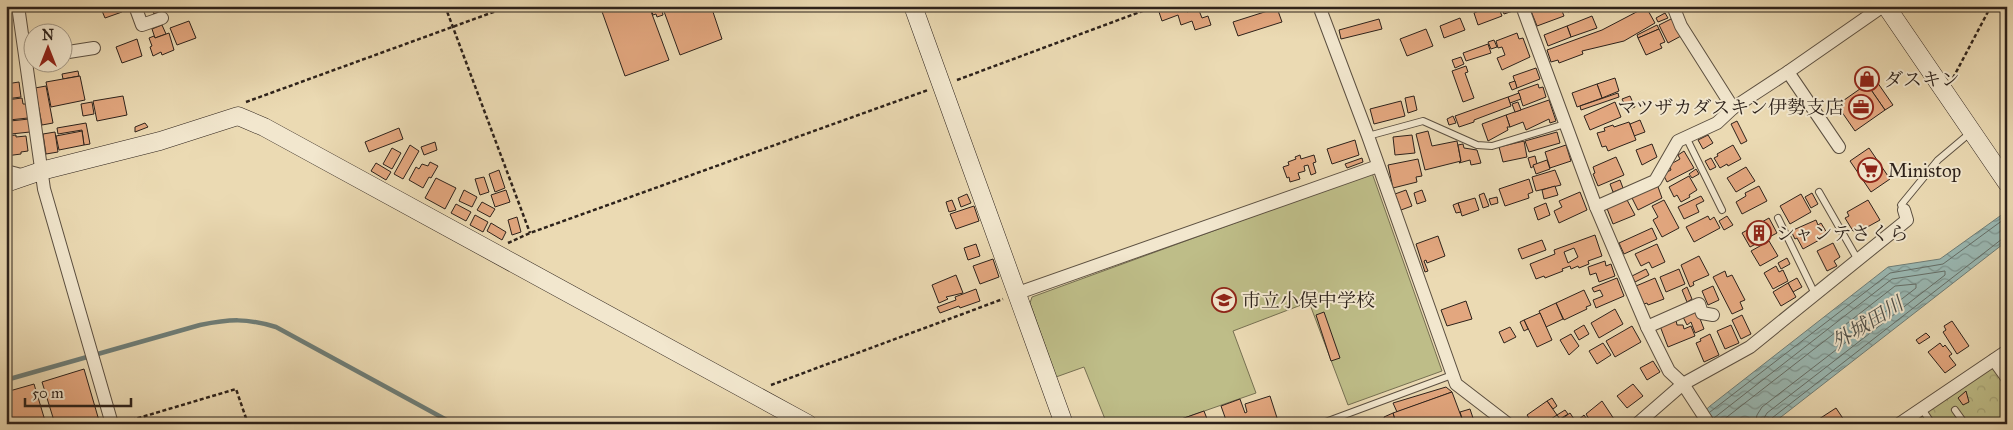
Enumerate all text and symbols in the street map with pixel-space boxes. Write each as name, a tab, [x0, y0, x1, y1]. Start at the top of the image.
north arrow	[22, 22, 72, 72]
text: N	[42, 27, 54, 44]
shop icon: ダスキン	[1854, 66, 1880, 92]
place label: ダスキン	[1884, 68, 1960, 91]
office icon: マツザカダスキン伊勢支店	[1848, 94, 1874, 120]
place label: マツザカダスキン伊勢支店	[1617, 96, 1844, 119]
supermarket icon: Ministop	[1857, 157, 1883, 183]
place label: Ministop	[1888, 159, 1961, 182]
building icon: シャンテさくら	[1746, 220, 1772, 246]
place label: シャンテさくら	[1776, 222, 1909, 245]
school or university icon: 市立小俣中学校	[1211, 287, 1237, 313]
place label: 市立小俣中学校	[1242, 289, 1375, 312]
water label: 外城田川	[1827, 291, 1909, 354]
scale bar	[25, 375, 131, 407]
text: 50 m	[32, 384, 64, 402]

